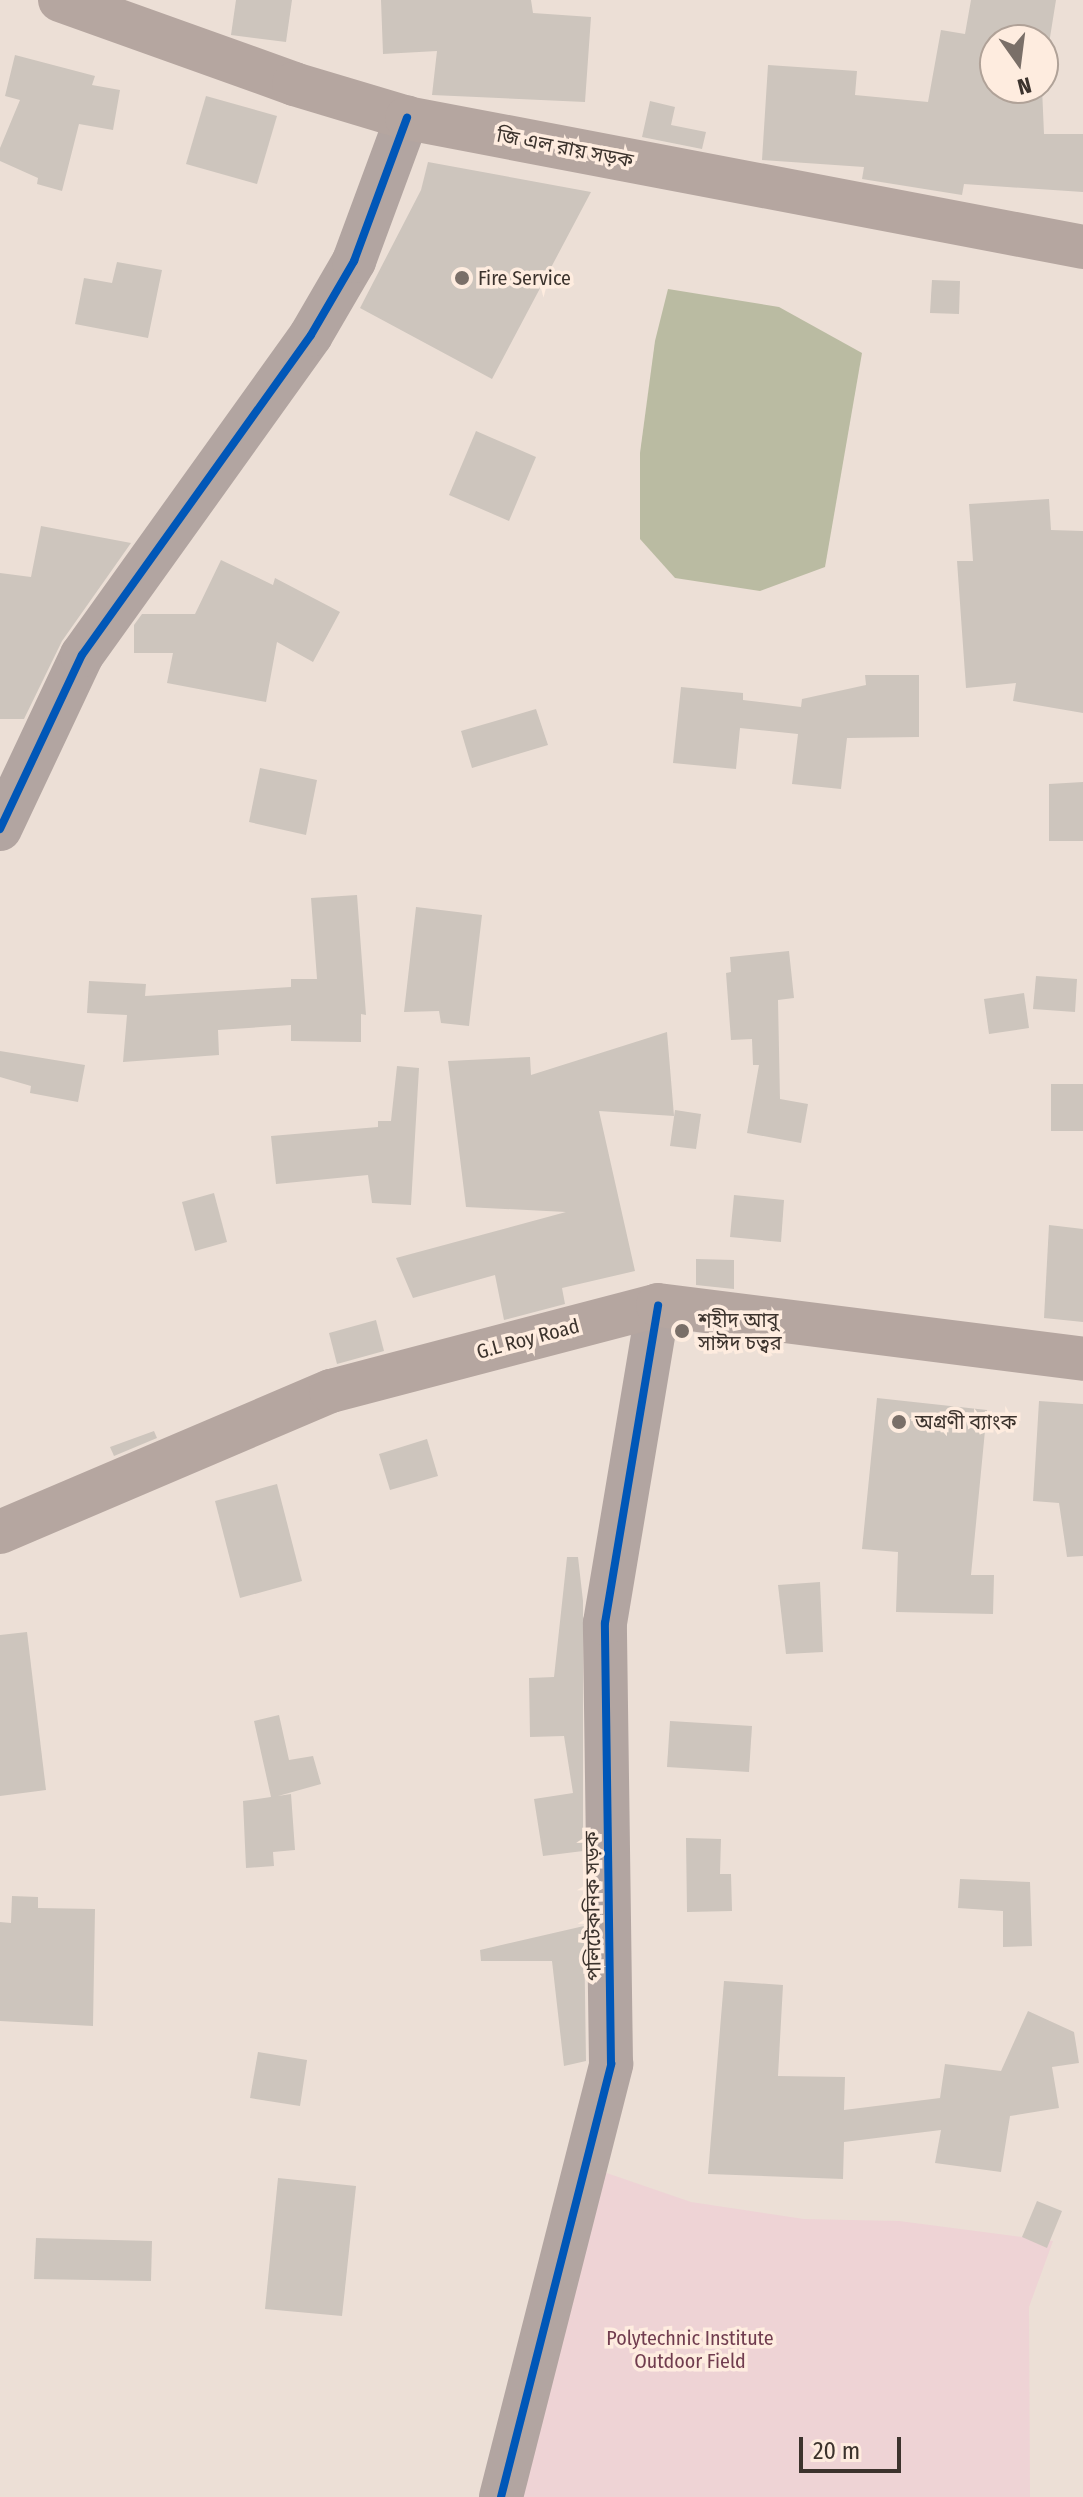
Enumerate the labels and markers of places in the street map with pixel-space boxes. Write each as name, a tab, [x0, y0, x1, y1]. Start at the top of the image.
place label: Fire Service	[478, 266, 571, 290]
marker: Fire Service	[453, 269, 471, 287]
place label: শহীদ আবু সাঈদ চত্বর	[698, 1308, 782, 1355]
marker: শহীদ আবু সাঈদ চত্বর	[673, 1322, 691, 1340]
place label: অগ্রণী ব্যাংক	[915, 1410, 1017, 1434]
marker: অগ্রণী ব্যাংক	[890, 1413, 908, 1431]

